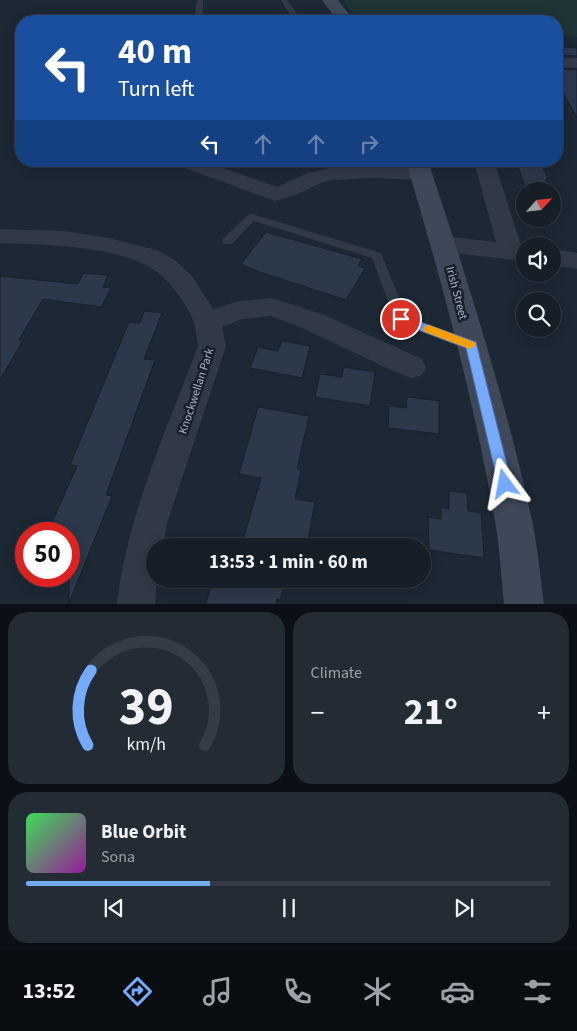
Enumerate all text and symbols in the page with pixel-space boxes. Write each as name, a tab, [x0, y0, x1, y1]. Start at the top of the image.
text: 40 m	[118, 27, 192, 77]
icon: left	[35, 35, 100, 100]
text: Turn left	[118, 73, 194, 105]
icon: left	[196, 130, 224, 158]
icon: ahead	[249, 130, 277, 158]
icon: ahead	[302, 130, 330, 158]
icon: right	[355, 130, 383, 158]
north arrow	[516, 182, 561, 228]
map controls	[516, 182, 561, 337]
button: sound	[516, 237, 561, 282]
street label: Irish Street	[441, 265, 472, 322]
button: search	[516, 292, 561, 337]
pin	[380, 298, 422, 340]
icon: arrive	[387, 305, 415, 333]
street label: Knockwellan Park	[175, 346, 218, 436]
position arrow	[478, 457, 530, 509]
speed limit sign: 50	[15, 522, 80, 587]
text: 13:53 · 1 min · 60 m	[209, 549, 368, 576]
text: Climate	[311, 662, 362, 684]
text: 39	[119, 671, 174, 745]
text: 21°	[404, 685, 458, 739]
text: −	[311, 693, 324, 733]
text: +	[537, 693, 551, 733]
text: km/h	[126, 732, 166, 757]
text: Blue Orbit	[101, 819, 186, 846]
text: Sona	[101, 846, 135, 868]
icon: previous	[100, 894, 128, 922]
icon: pause	[275, 894, 303, 922]
icon: next	[450, 894, 478, 922]
icon: directions	[120, 974, 155, 1009]
icon: music	[200, 974, 235, 1009]
icon: phone	[280, 974, 315, 1009]
icon: climate	[360, 974, 395, 1009]
icon: car	[440, 974, 475, 1009]
icon: filters	[520, 974, 555, 1009]
text: 13:52	[22, 975, 76, 1007]

